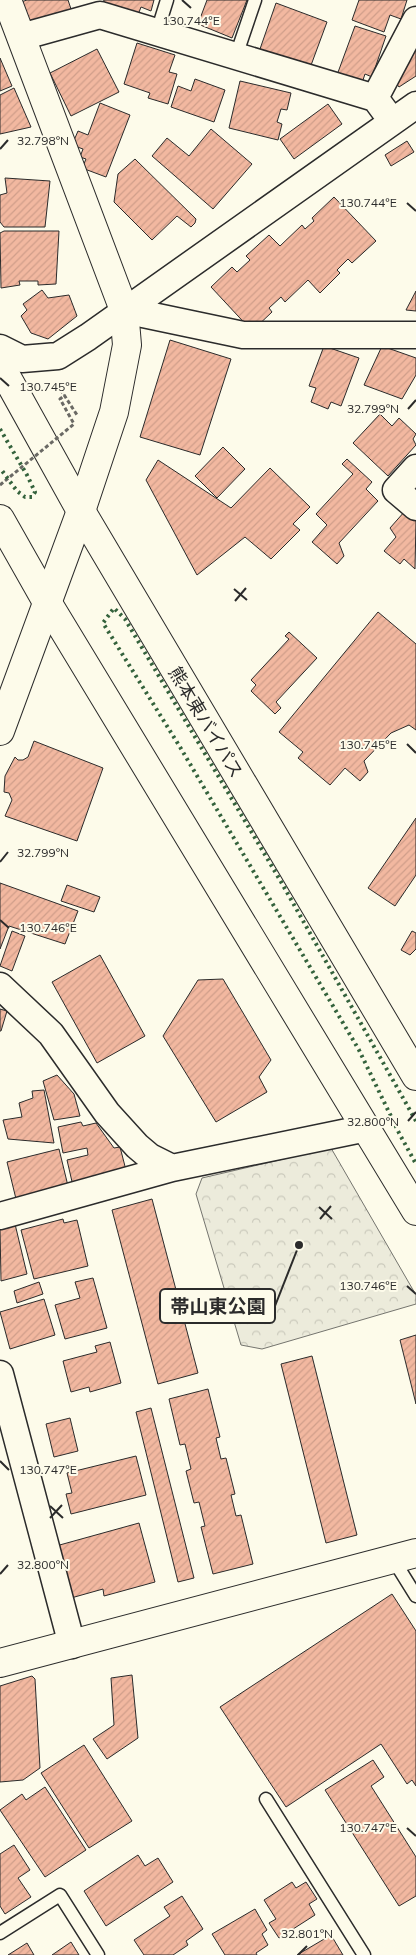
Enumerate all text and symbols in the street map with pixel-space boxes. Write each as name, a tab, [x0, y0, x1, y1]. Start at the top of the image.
text: 130.744°E	[162, 13, 220, 28]
text: 32.798°N	[17, 133, 69, 148]
text: 130.744°E	[339, 195, 397, 210]
text: 130.745°E	[19, 379, 77, 394]
text: 32.799°N	[347, 401, 399, 416]
street label: 熊本東バイパス	[164, 662, 248, 782]
text: 130.745°E	[339, 737, 397, 752]
text: 32.799°N	[17, 845, 69, 860]
text: 130.746°E	[19, 920, 77, 935]
text: 32.800°N	[347, 1114, 399, 1129]
text: 130.746°E	[339, 1278, 397, 1293]
callout: 帯山東公園	[160, 1289, 275, 1323]
text: 帯山東公園	[170, 1294, 266, 1318]
text: 130.747°E	[19, 1462, 77, 1477]
text: 32.800°N	[17, 1557, 69, 1572]
text: 130.747°E	[339, 1820, 397, 1835]
text: 32.801°N	[281, 1926, 333, 1941]

